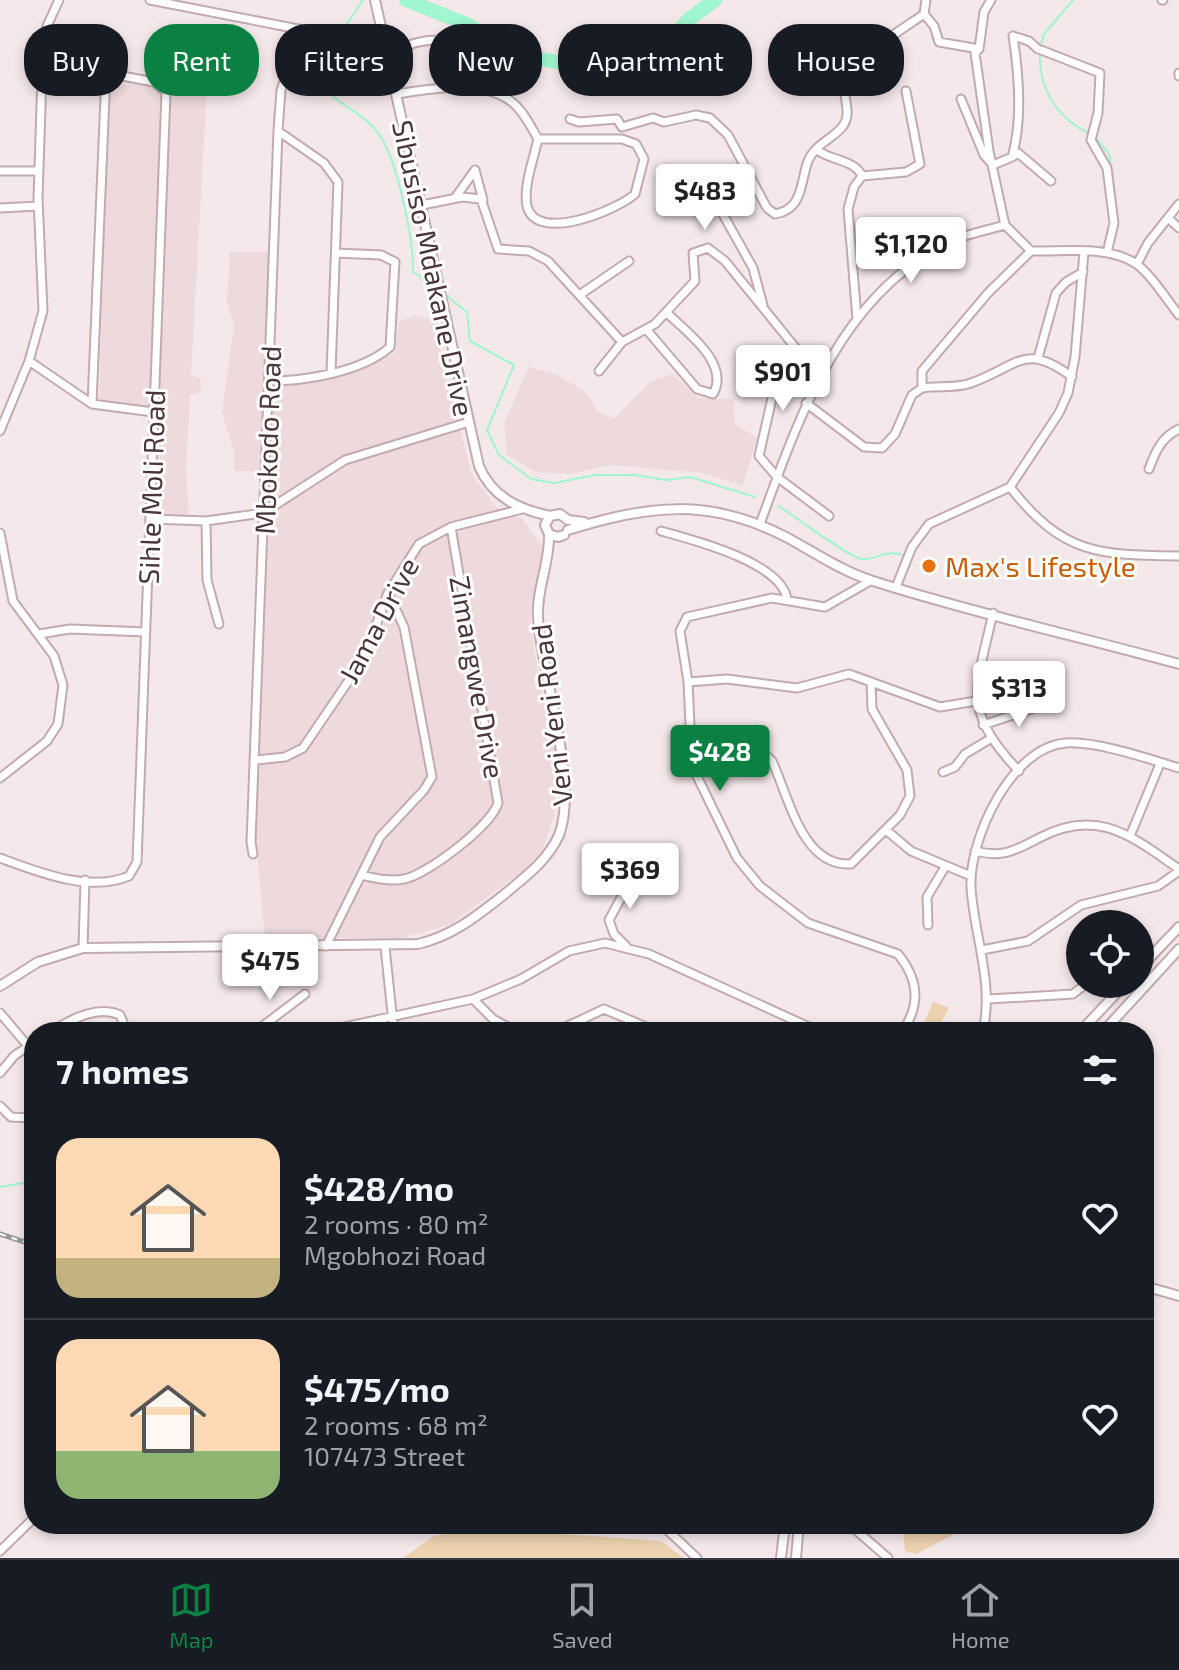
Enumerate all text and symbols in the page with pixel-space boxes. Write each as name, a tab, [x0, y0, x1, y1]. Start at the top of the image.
chip: Buy	[24, 24, 128, 96]
chip: Rent	[144, 24, 259, 96]
chip: Filters	[275, 24, 413, 96]
chip: New	[429, 24, 542, 96]
chip: Apartment	[558, 24, 752, 96]
chip: House	[768, 24, 904, 96]
street label: Sibusiso Mdakane Drive	[386, 117, 482, 419]
pin: $483	[658, 164, 752, 232]
text: $483	[674, 174, 736, 205]
pin: $1,120	[846, 217, 976, 285]
text: $1,120	[874, 227, 948, 258]
street label: Mbokodo Road	[247, 345, 287, 535]
pin: $901	[736, 345, 830, 413]
text: $901	[754, 355, 812, 386]
street label: Sihle Moli Road	[131, 389, 171, 585]
place label: Max's Lifestyle	[945, 549, 1136, 583]
street label: Jama Drive	[331, 551, 425, 689]
marker: Max's Lifestyle	[920, 557, 938, 575]
street label: Zimangwe Drive	[443, 573, 513, 781]
street label: Veni Yeni Road	[523, 622, 579, 808]
pin: $313	[972, 661, 1066, 729]
text: $313	[991, 671, 1047, 702]
pin: $428	[673, 725, 767, 793]
text: $428	[689, 735, 751, 766]
pin: $369	[583, 843, 677, 911]
text: $369	[600, 853, 660, 884]
map controls	[1066, 910, 1154, 998]
button: locate	[1066, 910, 1154, 998]
pin: $475	[223, 934, 317, 1002]
text: $475	[240, 944, 300, 975]
icon: filters	[1078, 1048, 1122, 1092]
text: 7 homes	[56, 1050, 189, 1091]
text: $428/mo	[304, 1167, 454, 1208]
icon: home	[120, 1170, 216, 1266]
icon: heart	[1078, 1196, 1122, 1240]
text: 2 rooms · 80 m²	[304, 1208, 489, 1239]
text: Mgobhozi Road	[304, 1239, 486, 1270]
text: $475/mo	[304, 1368, 450, 1409]
icon: home	[120, 1371, 216, 1467]
icon: heart	[1078, 1397, 1122, 1441]
text: 2 rooms · 68 m²	[304, 1409, 488, 1440]
text: 107473 Street	[304, 1440, 465, 1471]
tab: Map	[169, 1578, 214, 1652]
tab: Saved	[552, 1578, 613, 1652]
tab: Home	[951, 1578, 1010, 1652]

